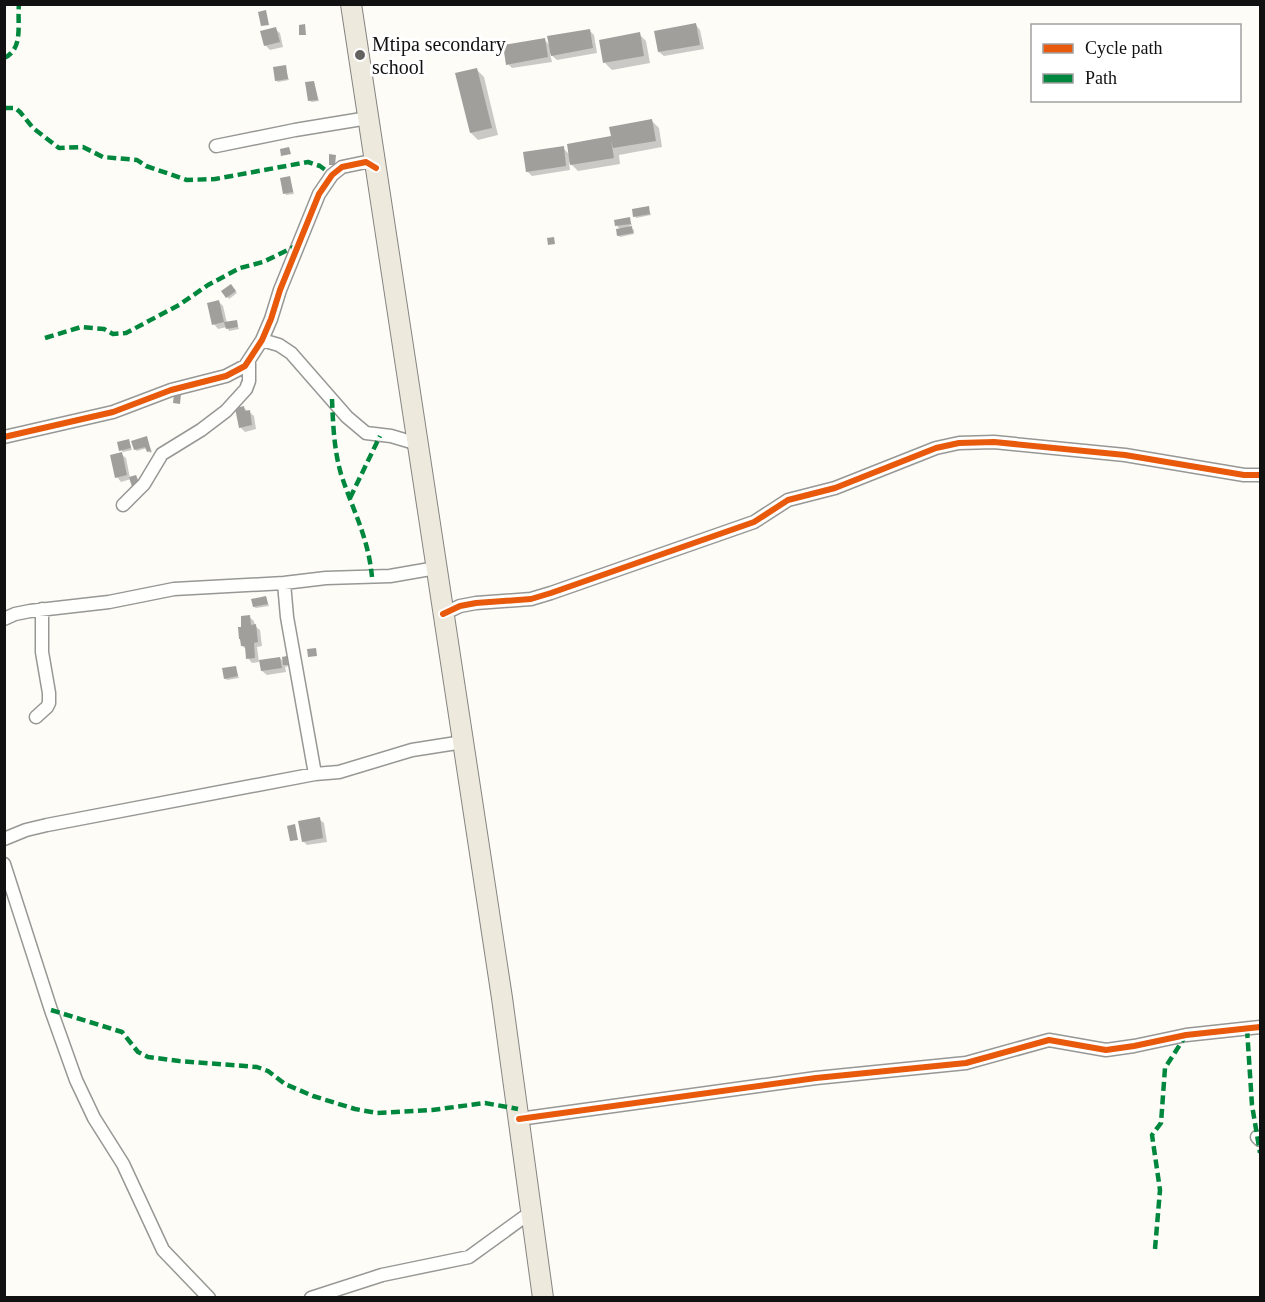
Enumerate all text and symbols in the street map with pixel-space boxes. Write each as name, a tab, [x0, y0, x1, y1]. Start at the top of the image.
legend	[1031, 24, 1241, 102]
place label: Mtipa secondary school	[372, 33, 506, 78]
text: Cycle path	[1085, 38, 1162, 58]
marker: Mtipa secondary school	[353, 48, 367, 62]
text: Path	[1085, 68, 1117, 88]

